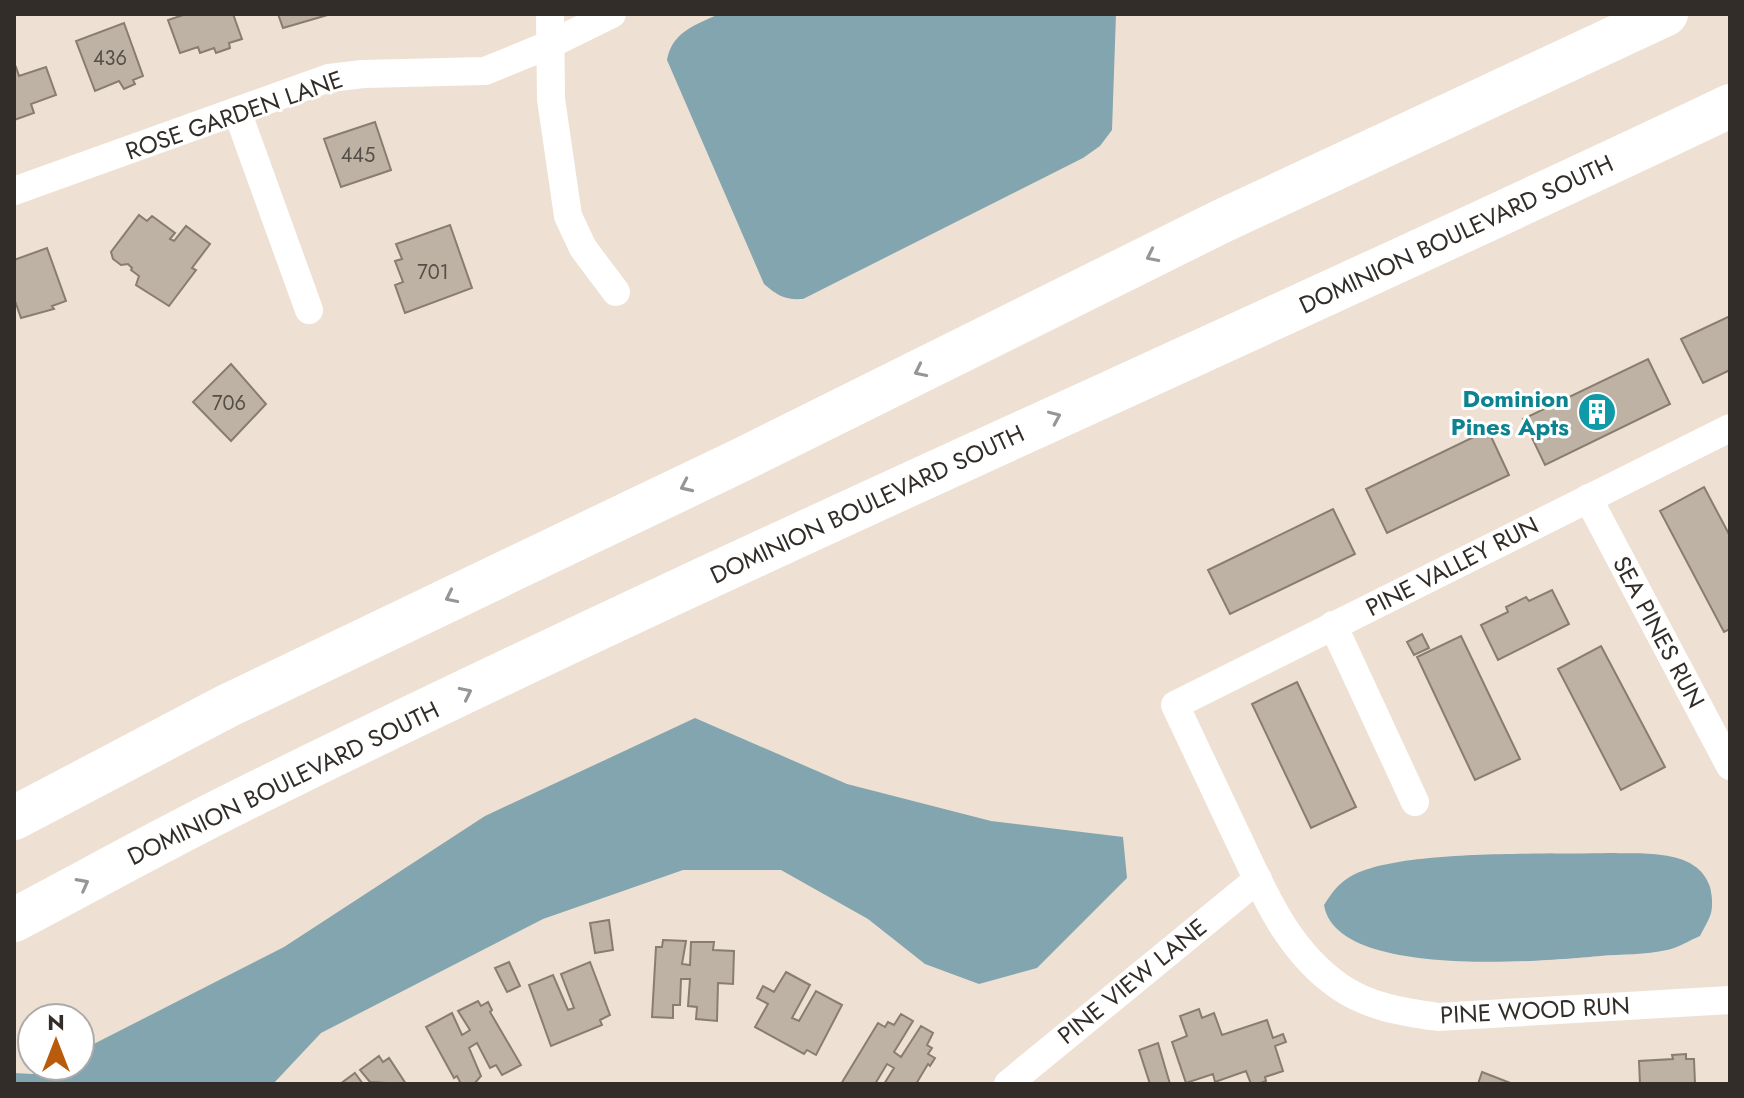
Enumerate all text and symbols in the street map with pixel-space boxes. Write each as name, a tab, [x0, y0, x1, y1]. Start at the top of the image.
house number: 436	[93, 44, 127, 73]
street label: ROSE GARDEN LANE	[121, 61, 347, 169]
house number: 445	[341, 141, 375, 170]
street label: DOMINION BOULEVARD SOUTH	[1293, 146, 1619, 322]
one-way arrow	[1146, 246, 1161, 261]
house number: 701	[417, 258, 449, 287]
one-way arrow	[913, 361, 928, 377]
place label: Dominion Pines Apts	[1451, 381, 1569, 444]
house number: 706	[212, 389, 246, 418]
building icon: Dominion Pines Apts	[1576, 391, 1618, 433]
one-way arrow	[1046, 411, 1061, 427]
street label: DOMINION BOULEVARD SOUTH	[704, 416, 1030, 592]
one-way arrow	[680, 476, 694, 492]
street label: PINE VALLEY RUN	[1359, 507, 1545, 625]
street label: SEA PINES RUN	[1604, 550, 1714, 714]
one-way arrow	[445, 587, 460, 603]
one-way arrow	[457, 687, 472, 703]
street label: DOMINION BOULEVARD SOUTH	[121, 692, 445, 874]
one-way arrow	[75, 878, 89, 893]
street label: PINE VIEW LANE	[1050, 910, 1214, 1052]
street label: PINE WOOD RUN	[1439, 988, 1631, 1032]
north arrow	[16, 1002, 96, 1082]
text: N	[47, 1006, 65, 1038]

